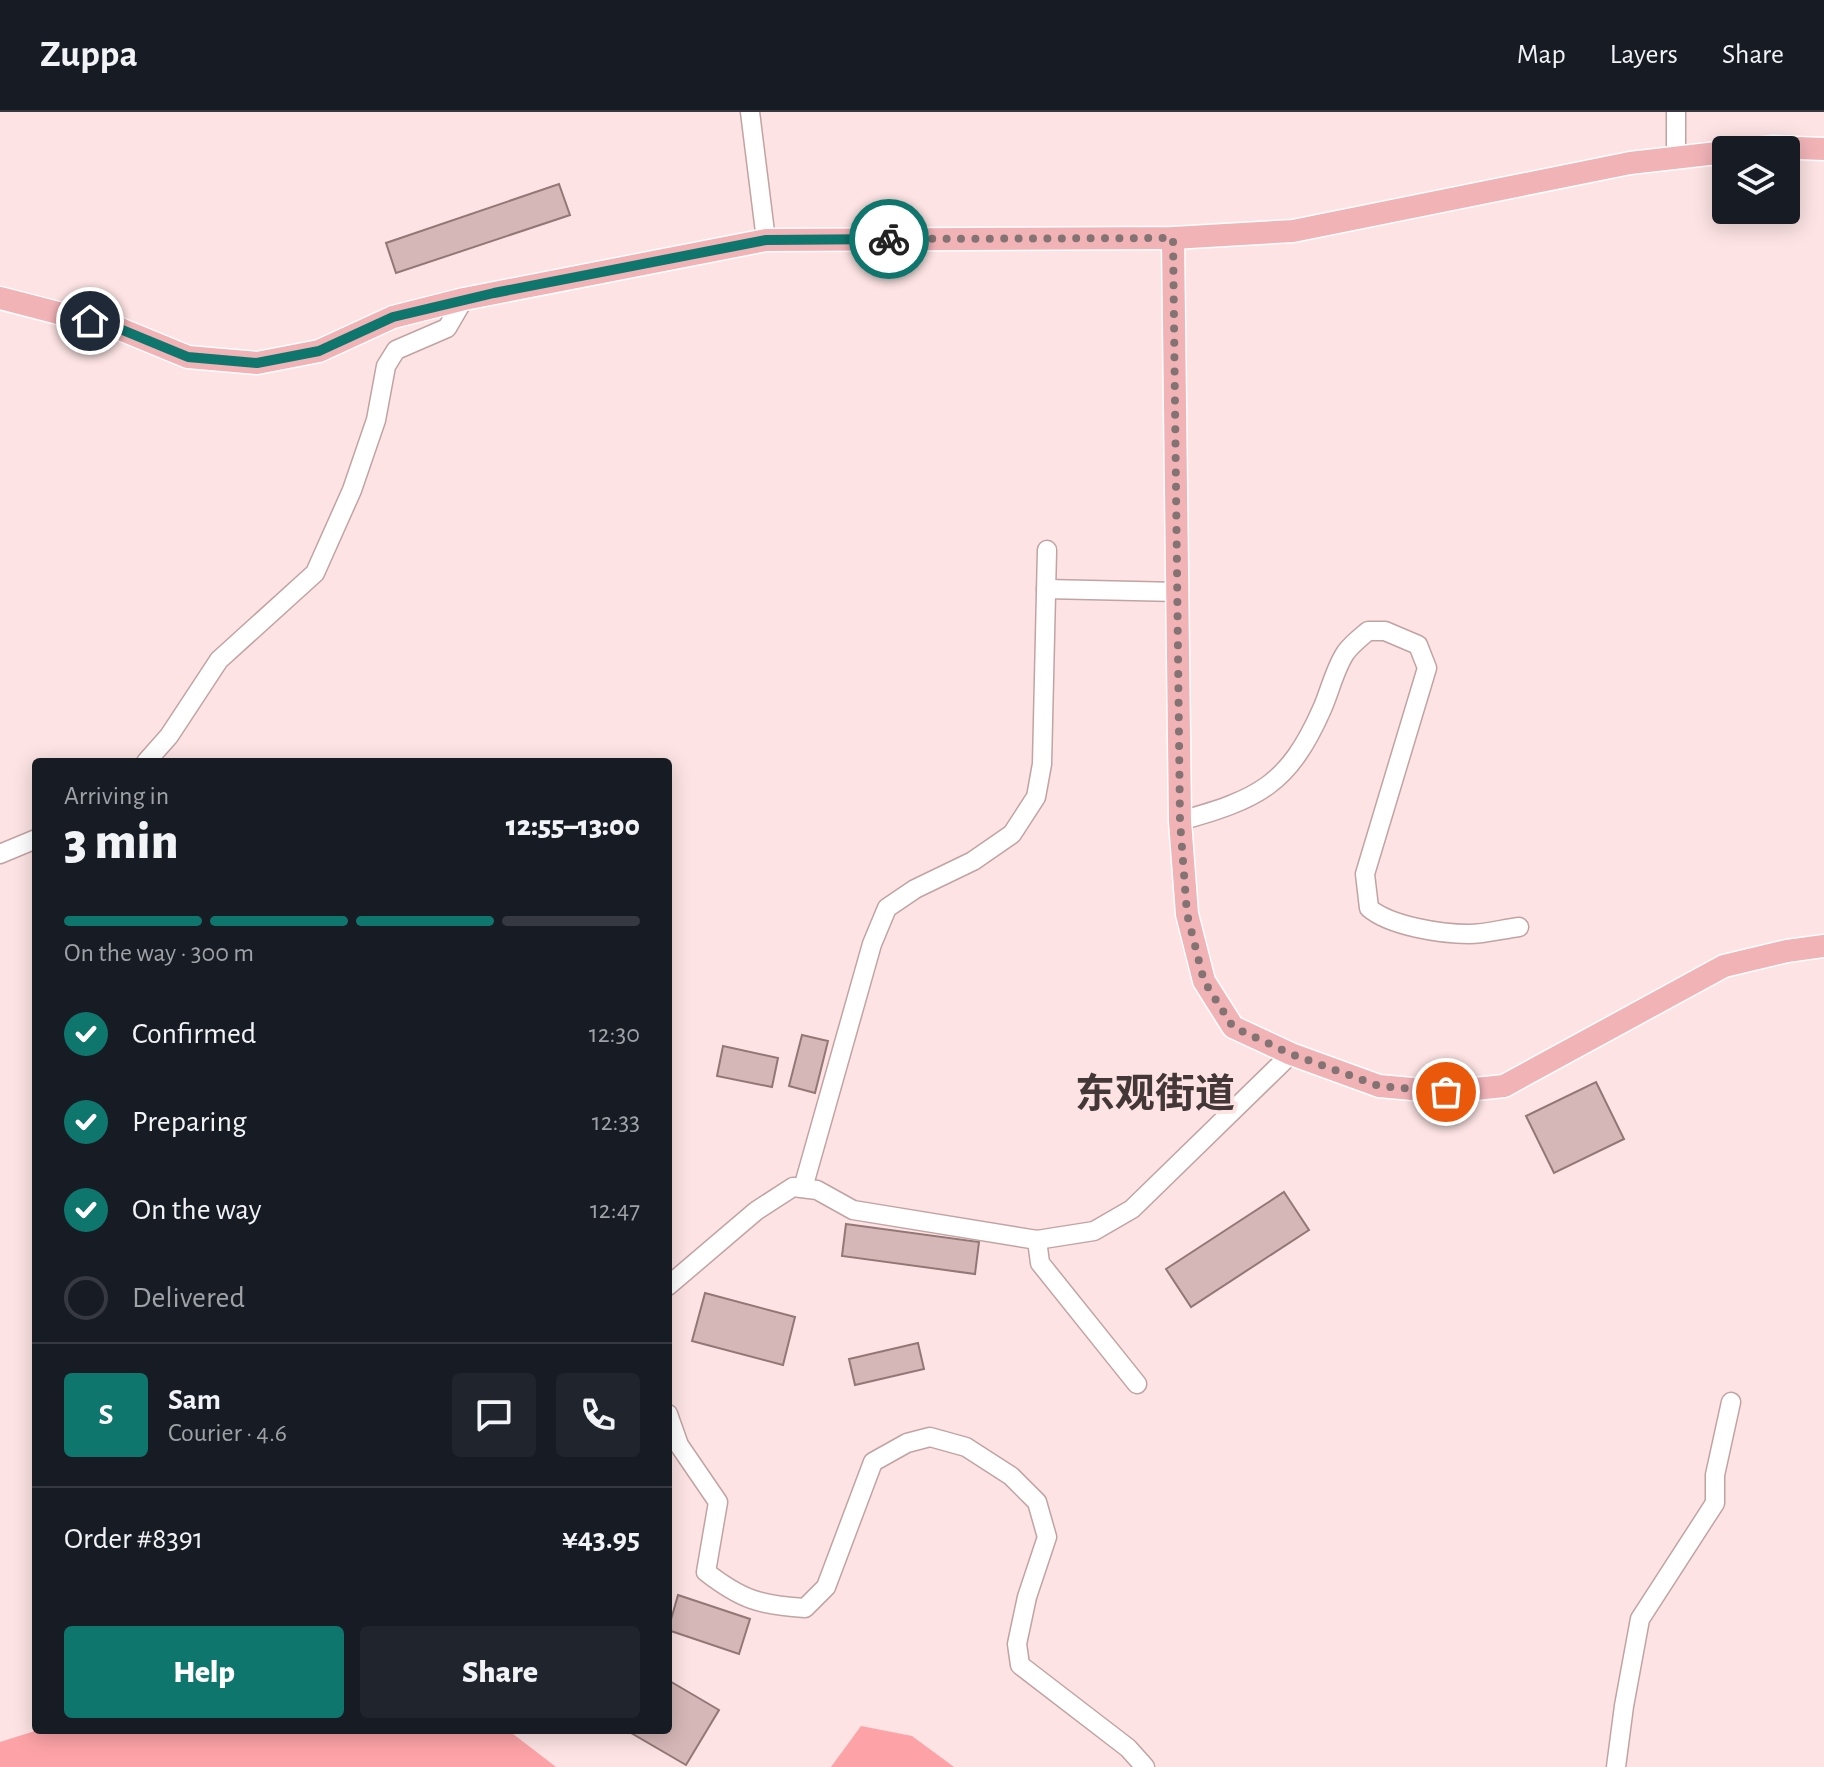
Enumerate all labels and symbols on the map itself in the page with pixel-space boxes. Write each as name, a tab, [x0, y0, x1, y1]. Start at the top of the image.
courier	[849, 199, 929, 279]
pin	[56, 287, 124, 355]
pin	[1412, 1058, 1480, 1126]
district label: 东观街道	[1075, 1072, 1235, 1115]

